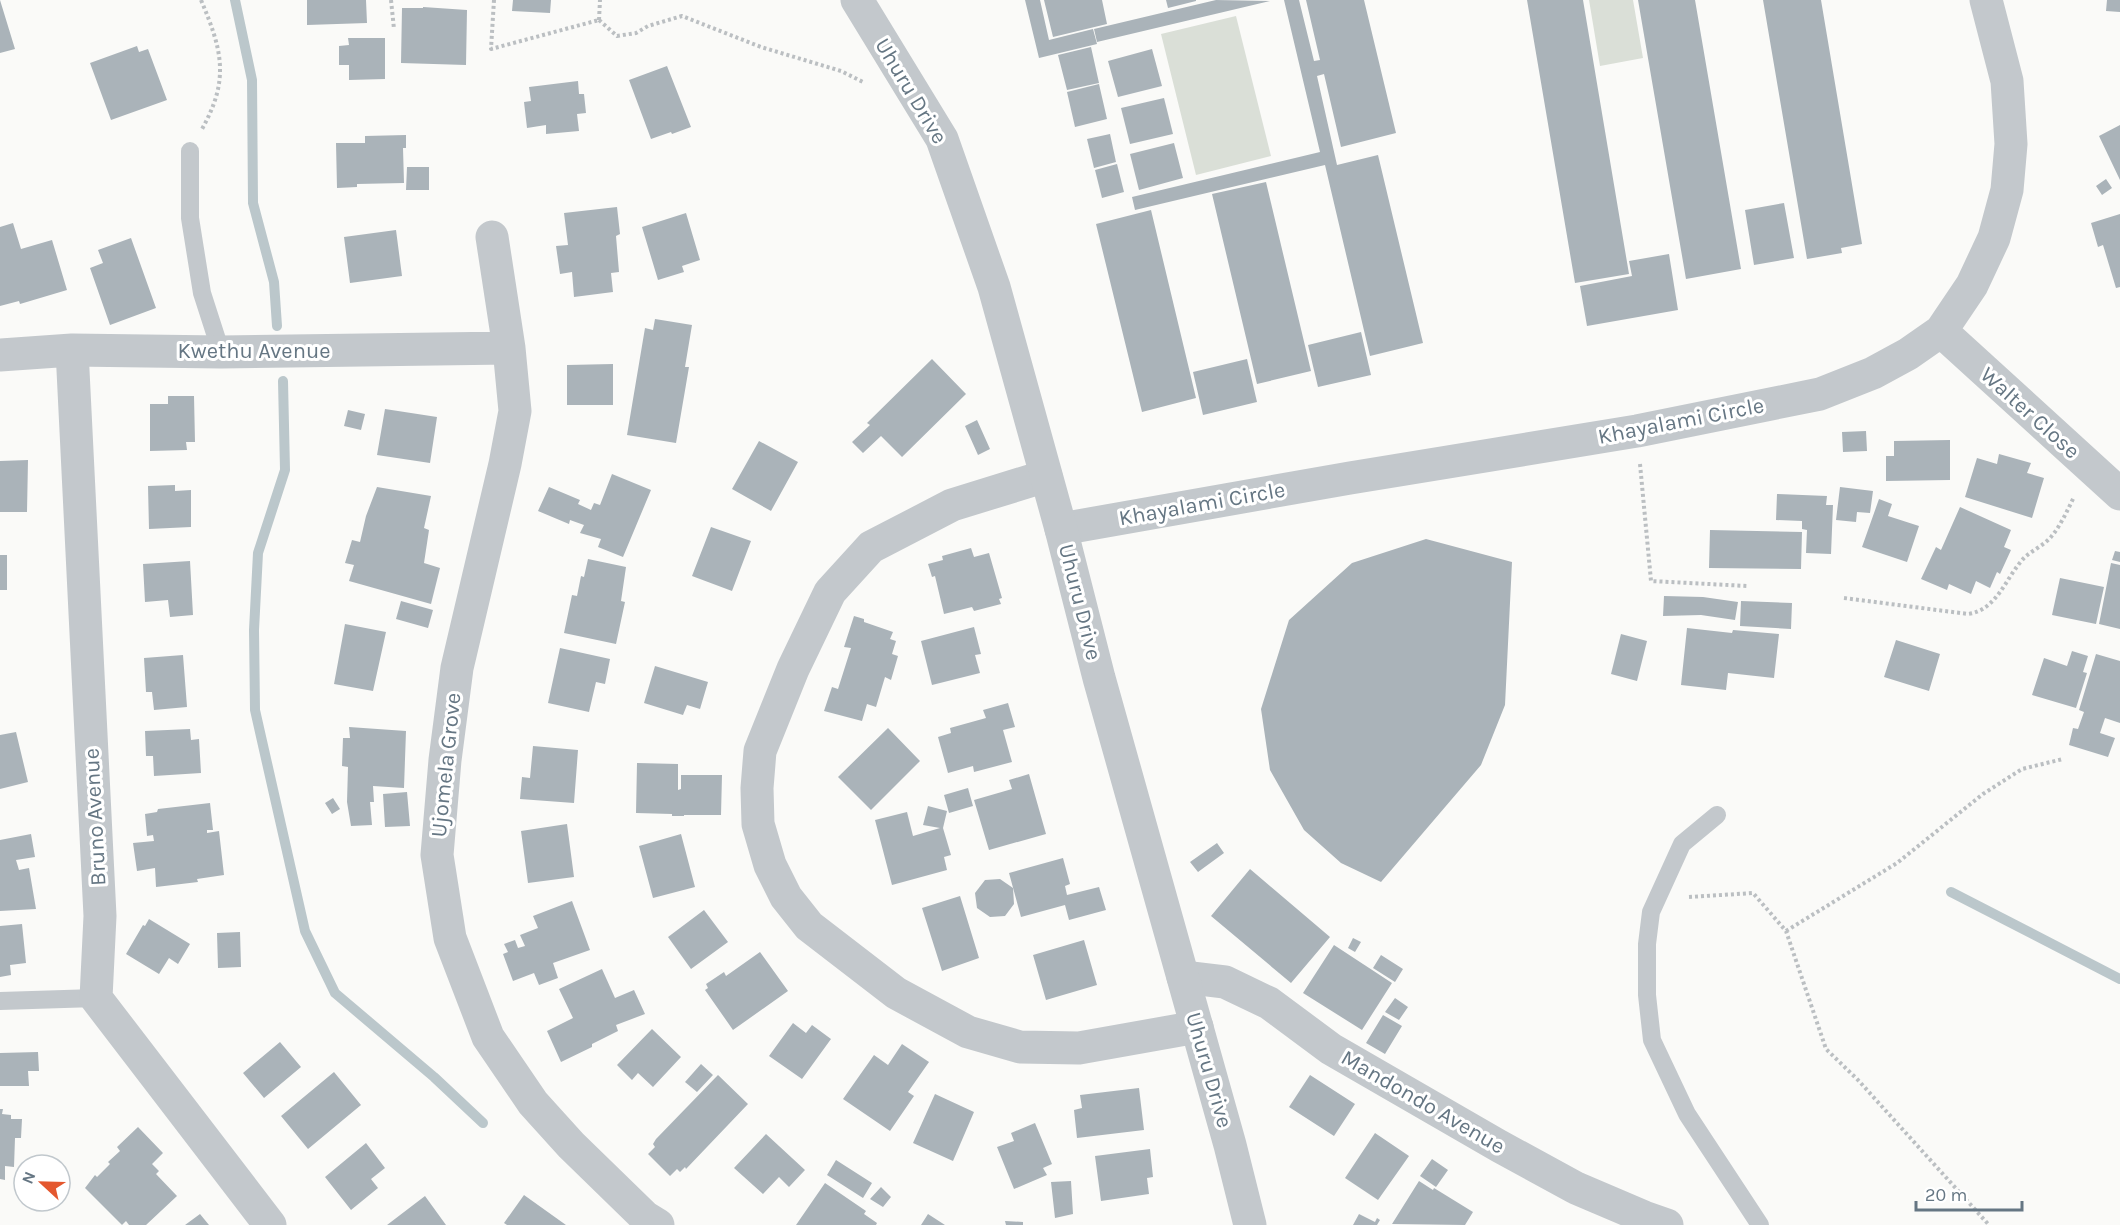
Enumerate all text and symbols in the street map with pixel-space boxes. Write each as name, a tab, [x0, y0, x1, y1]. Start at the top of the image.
street label: Uhuru Drive	[869, 33, 953, 149]
street label: Kwethu Avenue	[177, 338, 331, 364]
street label: Walter Close	[1975, 362, 2085, 464]
street label: Khayalami Circle	[1596, 392, 1766, 450]
street label: Khayalami Circle	[1117, 477, 1287, 531]
street label: Uhuru Drive	[1053, 541, 1107, 663]
street label: Ujomela Grove	[425, 691, 467, 839]
street label: Bruno Avenue	[78, 747, 112, 887]
street label: Uhuru Drive	[1180, 1009, 1238, 1131]
street label: Mandondo Avenue	[1336, 1044, 1510, 1160]
north arrow	[12, 1153, 72, 1213]
text: N	[18, 1169, 40, 1186]
scale bar	[1916, 1174, 2022, 1212]
text: 20 m	[1925, 1184, 1967, 1206]

